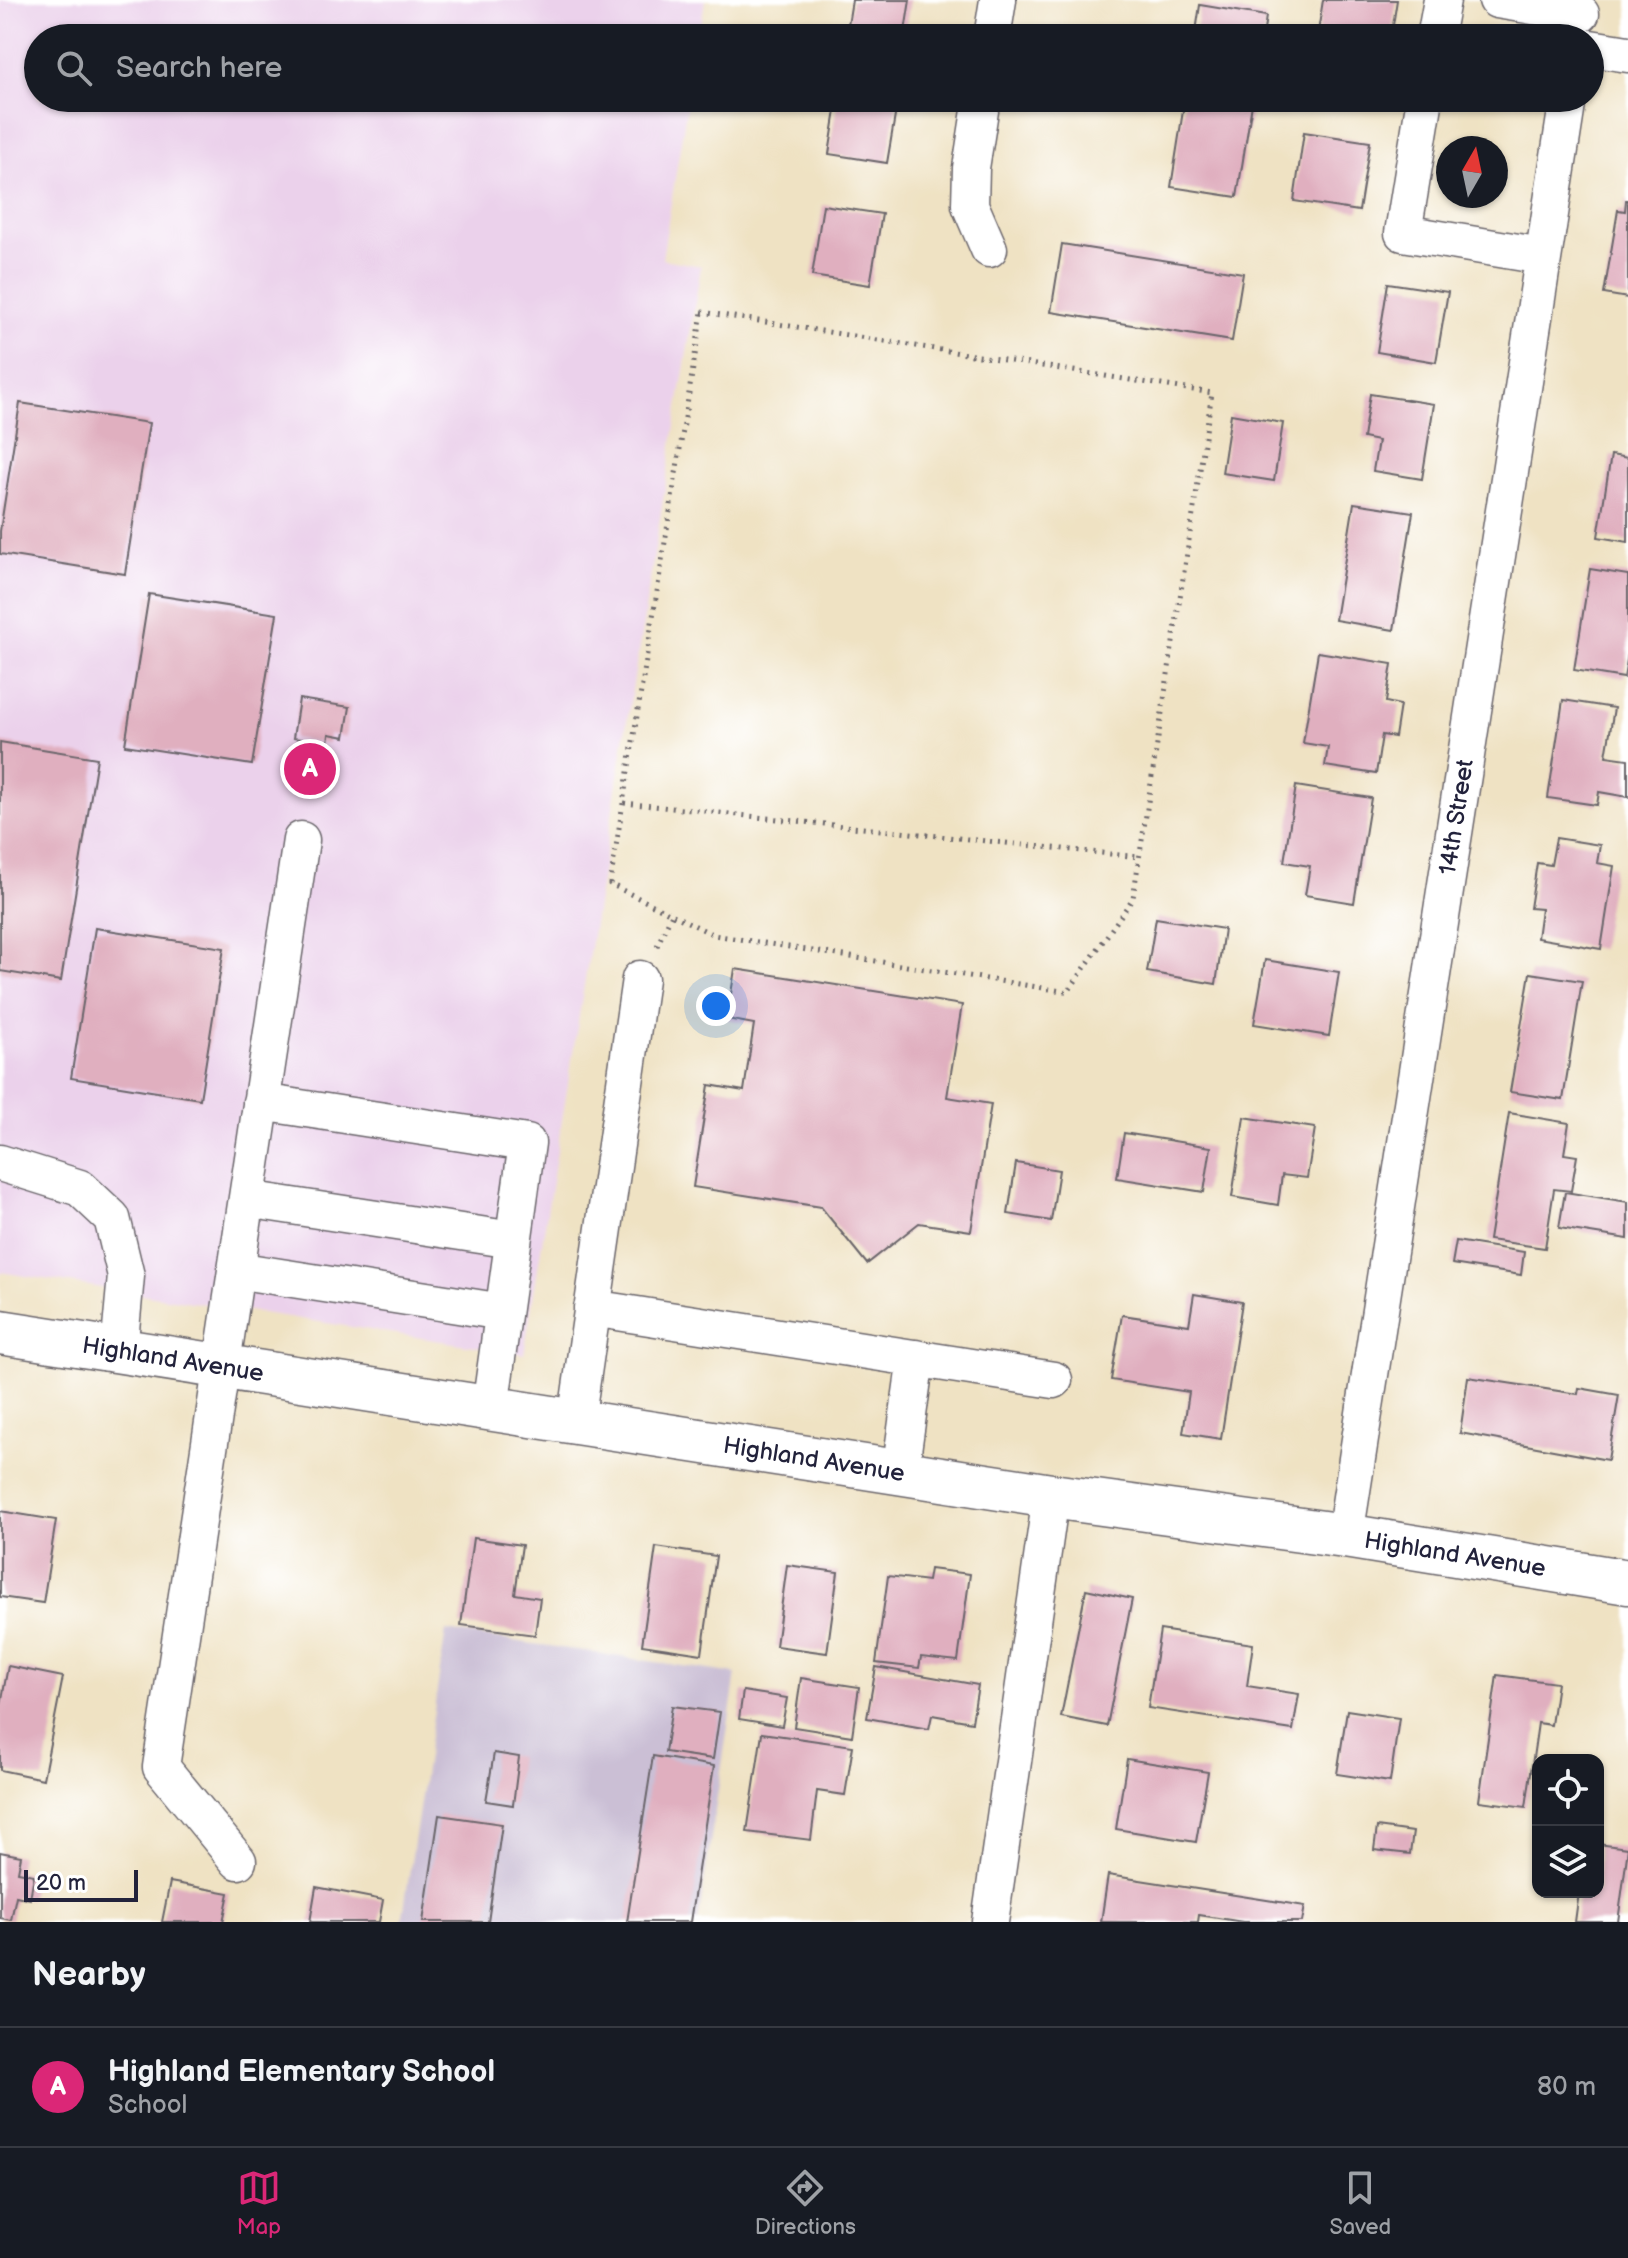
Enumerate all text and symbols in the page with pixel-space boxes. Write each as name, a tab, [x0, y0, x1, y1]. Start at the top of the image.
search box	[24, 24, 1604, 112]
icon: search	[52, 46, 96, 90]
text: Search here	[116, 50, 282, 86]
north arrow	[1436, 136, 1508, 208]
pin: A	[284, 739, 336, 799]
street label: 14th Street	[1433, 757, 1480, 877]
your location	[696, 986, 736, 1026]
street label: Highland Avenue	[80, 1331, 266, 1388]
street label: Highland Avenue	[721, 1431, 907, 1488]
street label: Highland Avenue	[1362, 1526, 1548, 1583]
map controls	[1532, 1754, 1604, 1898]
button: locate	[1532, 1754, 1604, 1826]
button: layers	[1532, 1826, 1604, 1898]
scale bar	[24, 1866, 138, 1902]
text: 20 m	[36, 1870, 86, 1897]
text: Nearby	[32, 1954, 146, 1995]
text: Highland Elementary School	[108, 2054, 495, 2090]
text: A	[50, 2072, 66, 2103]
text: 80 m	[1537, 2072, 1596, 2103]
text: School	[108, 2090, 187, 2121]
tab: Map	[237, 2166, 281, 2241]
tab: Directions	[755, 2166, 856, 2241]
tab: Saved	[1329, 2166, 1391, 2241]

